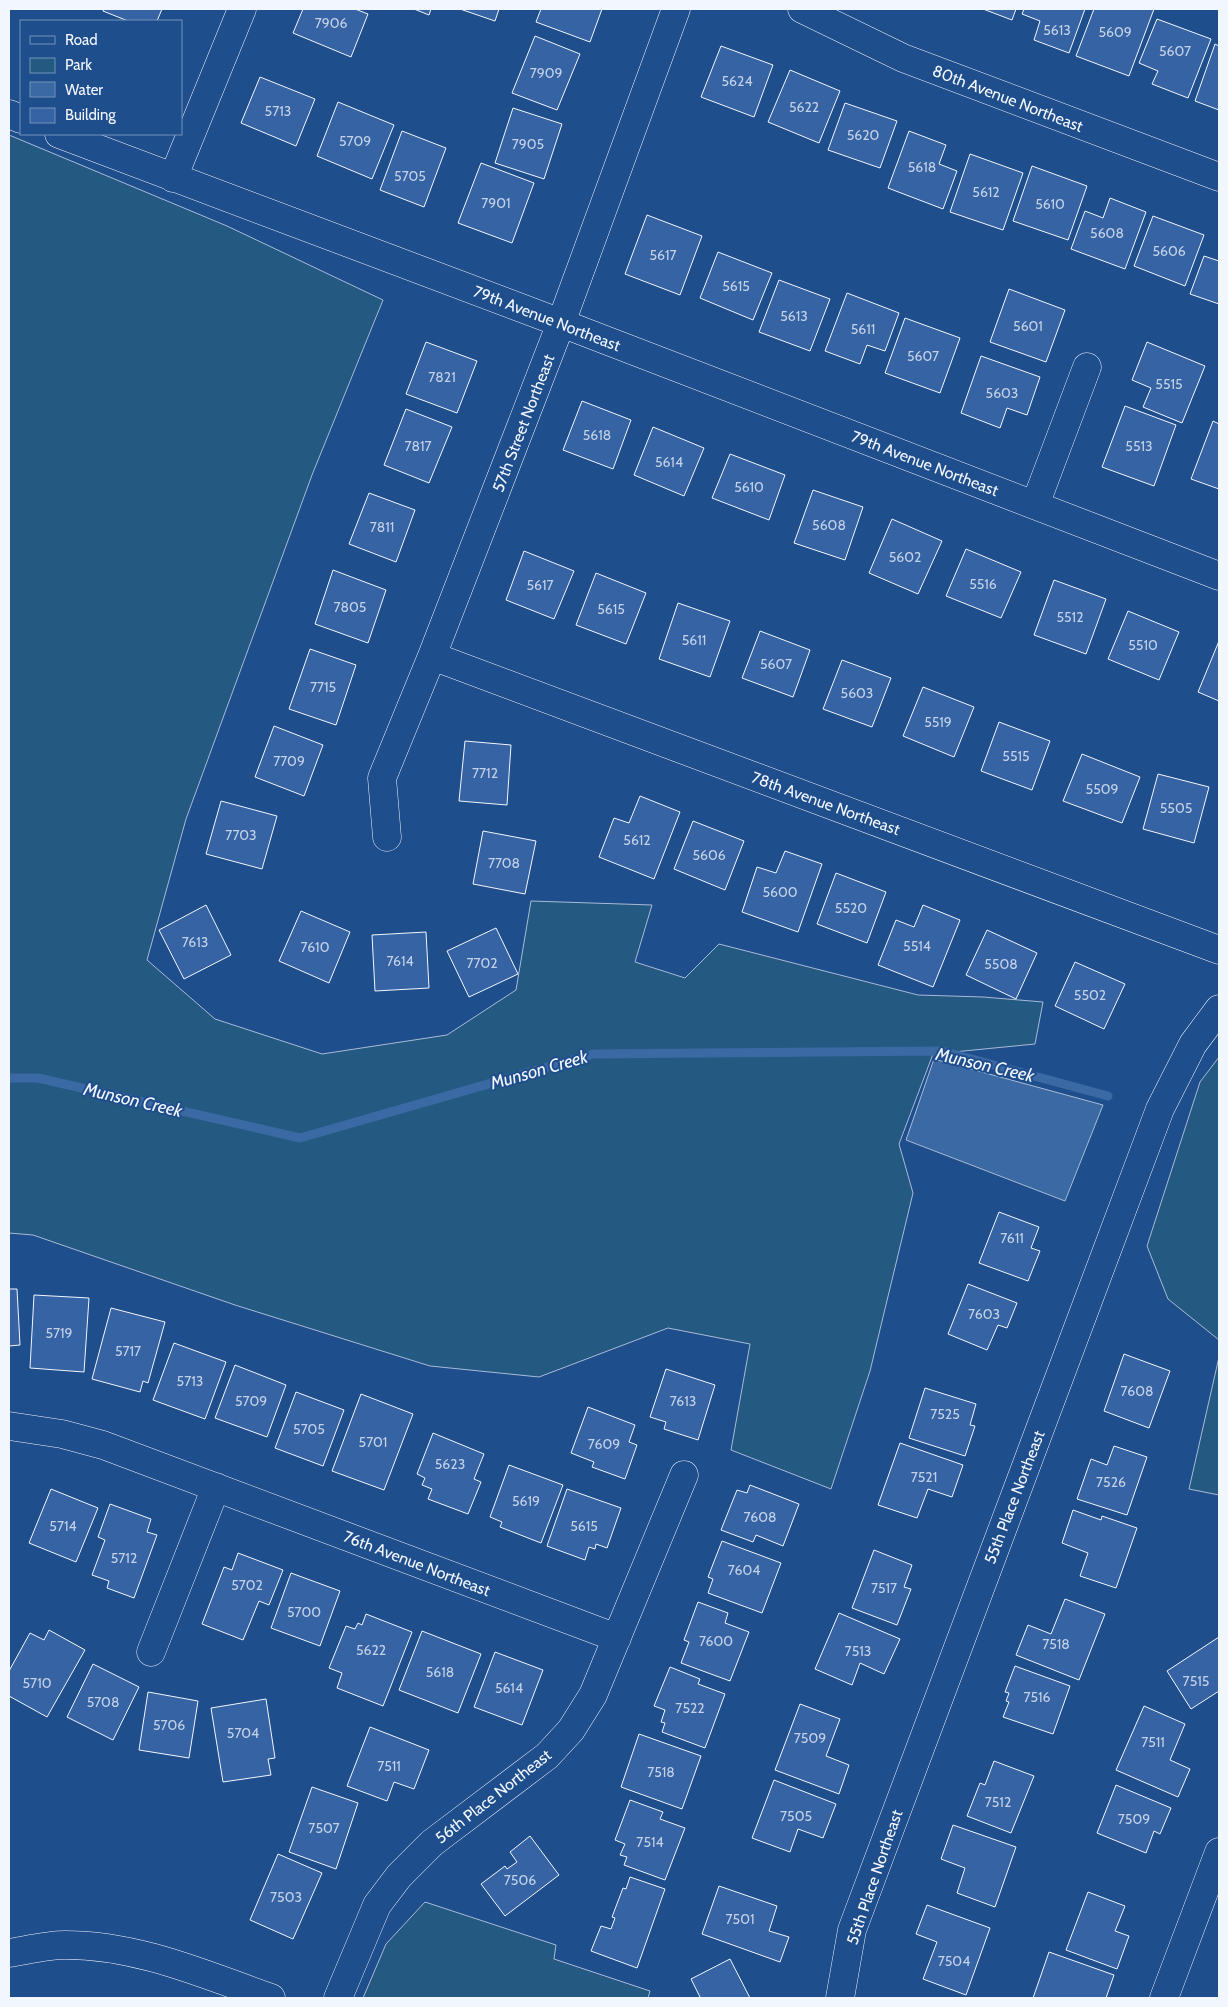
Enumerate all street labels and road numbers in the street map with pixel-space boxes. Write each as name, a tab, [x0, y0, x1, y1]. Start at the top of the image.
street label: 80th Avenue Northeast	[930, 61, 1086, 136]
street label: 79th Avenue Northeast	[471, 282, 624, 356]
street label: 57th Street Northeast	[488, 351, 559, 495]
street label: 79th Avenue Northeast	[849, 427, 1002, 501]
street label: 78th Avenue Northeast	[749, 768, 903, 839]
street label: 55th Place Northeast	[980, 1427, 1049, 1567]
street label: 76th Avenue Northeast	[341, 1527, 493, 1600]
street label: 56th Place Northeast	[432, 1745, 555, 1848]
street label: 55th Place Northeast	[842, 1807, 907, 1947]

